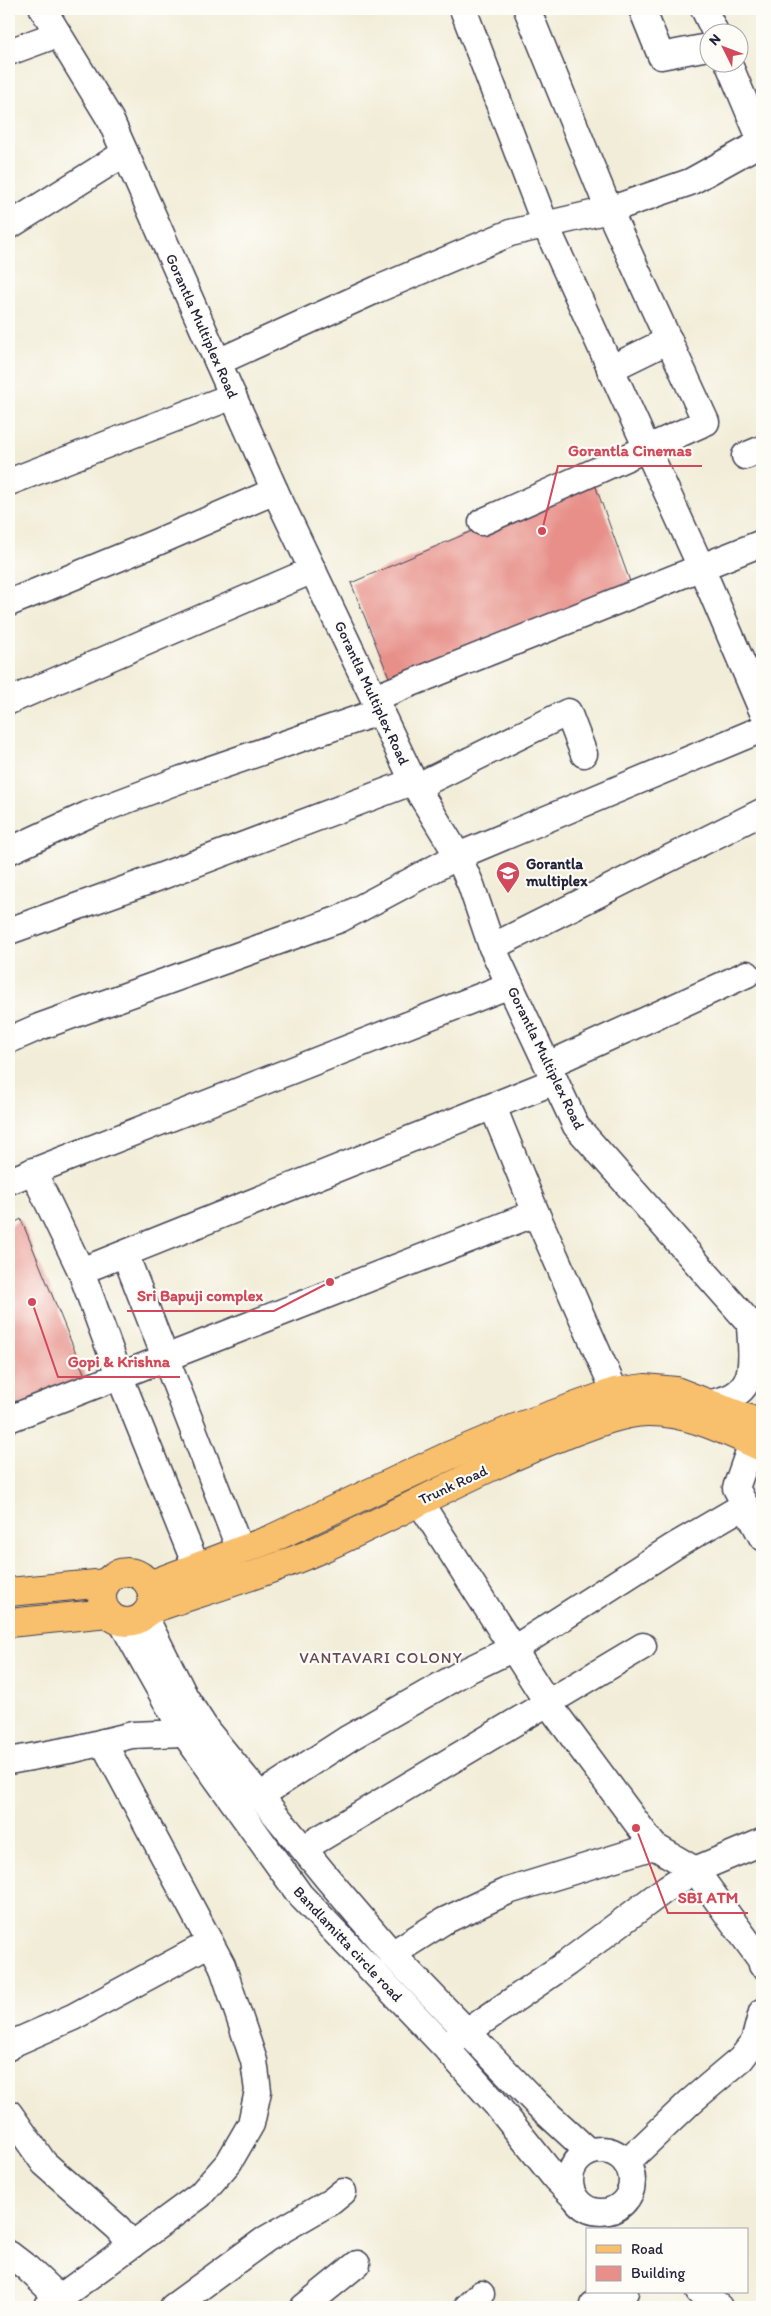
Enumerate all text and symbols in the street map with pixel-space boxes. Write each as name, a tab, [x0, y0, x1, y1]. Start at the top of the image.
north arrow	[698, 22, 748, 72]
text: N	[705, 30, 724, 49]
street label: Gorantla Multiplex Road	[162, 251, 242, 402]
callout: Gorantla Cinemas	[558, 435, 702, 466]
text: Gorantla Cinemas	[568, 441, 692, 460]
street label: Gorantla Multiplex Road	[331, 618, 414, 768]
place label: Gorantla multiplex	[525, 855, 588, 891]
school or university icon: Gorantla multiplex	[495, 860, 521, 894]
street label: Gorantla Multiplex Road	[504, 984, 589, 1133]
callout: Sri Bapuji complex	[127, 1280, 274, 1311]
text: Sri Bapuji complex	[137, 1286, 264, 1306]
callout: Gopi & Krishna	[58, 1346, 180, 1377]
text: Gopi & Krishna	[68, 1352, 171, 1372]
street label: Trunk Road	[416, 1461, 491, 1509]
district label: VANTAVARI COLONY	[299, 1648, 463, 1667]
street label: Bandlamitta circle road	[290, 1882, 407, 2006]
callout: SBI ATM	[668, 1882, 748, 1913]
text: SBI ATM	[678, 1888, 738, 1907]
legend	[586, 2228, 748, 2294]
text: Road	[631, 2240, 664, 2258]
text: Building	[631, 2264, 685, 2282]

